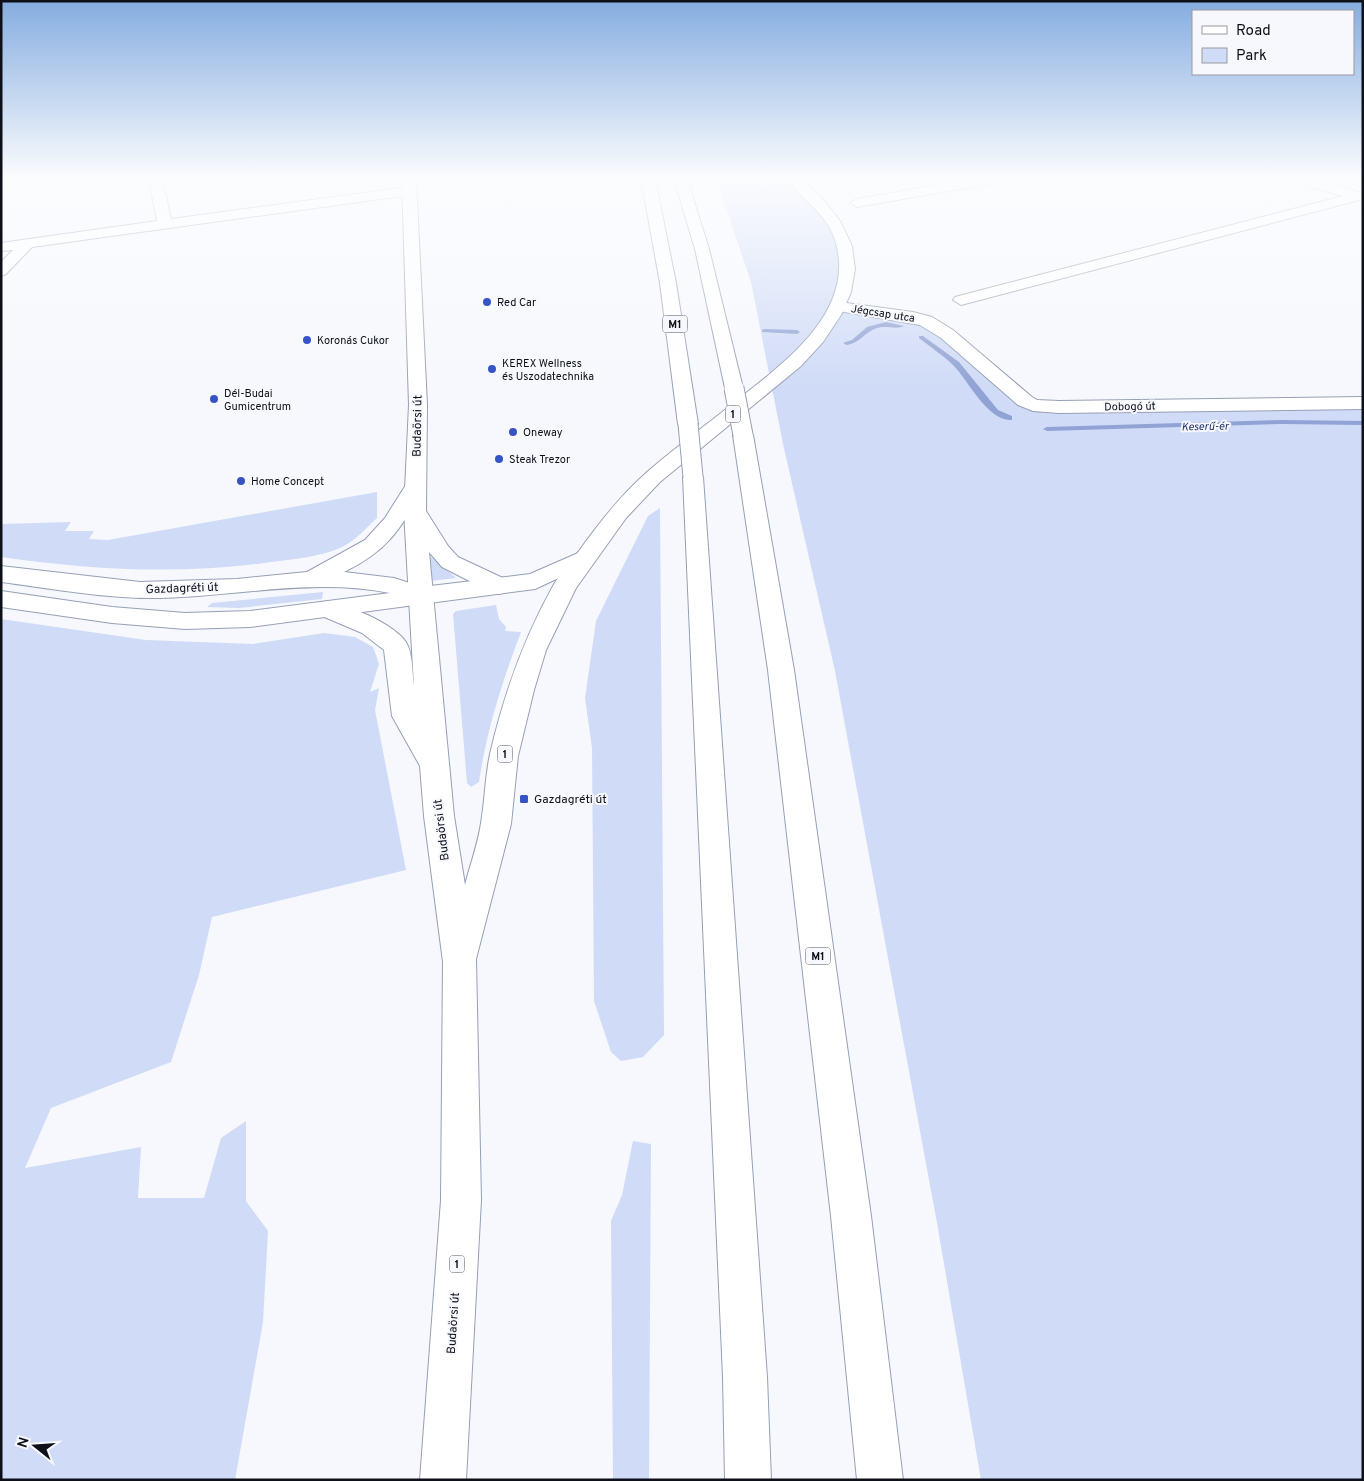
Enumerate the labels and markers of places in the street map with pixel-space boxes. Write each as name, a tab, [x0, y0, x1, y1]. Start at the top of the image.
marker: Red Car	[481, 296, 493, 308]
place label: Red Car	[497, 296, 537, 310]
marker: Koronás Cukor	[301, 334, 313, 346]
place label: Koronás Cukor	[317, 334, 390, 348]
place label: KEREX Wellness és Uszodatechnika	[502, 357, 594, 384]
marker: KEREX Wellness és Uszodatechnika	[486, 363, 498, 375]
place label: Dél-Budai Gumicentrum	[224, 387, 291, 414]
marker: Dél-Budai Gumicentrum	[208, 393, 220, 405]
marker: Oneway	[507, 426, 519, 438]
place label: Oneway	[523, 426, 563, 440]
marker: Steak Trezor	[493, 453, 505, 465]
place label: Steak Trezor	[509, 453, 571, 467]
marker: Home Concept	[235, 475, 247, 487]
place label: Home Concept	[251, 475, 324, 489]
place label: Gazdagréti út	[534, 792, 607, 808]
marker: Gazdagréti út	[518, 793, 530, 805]

